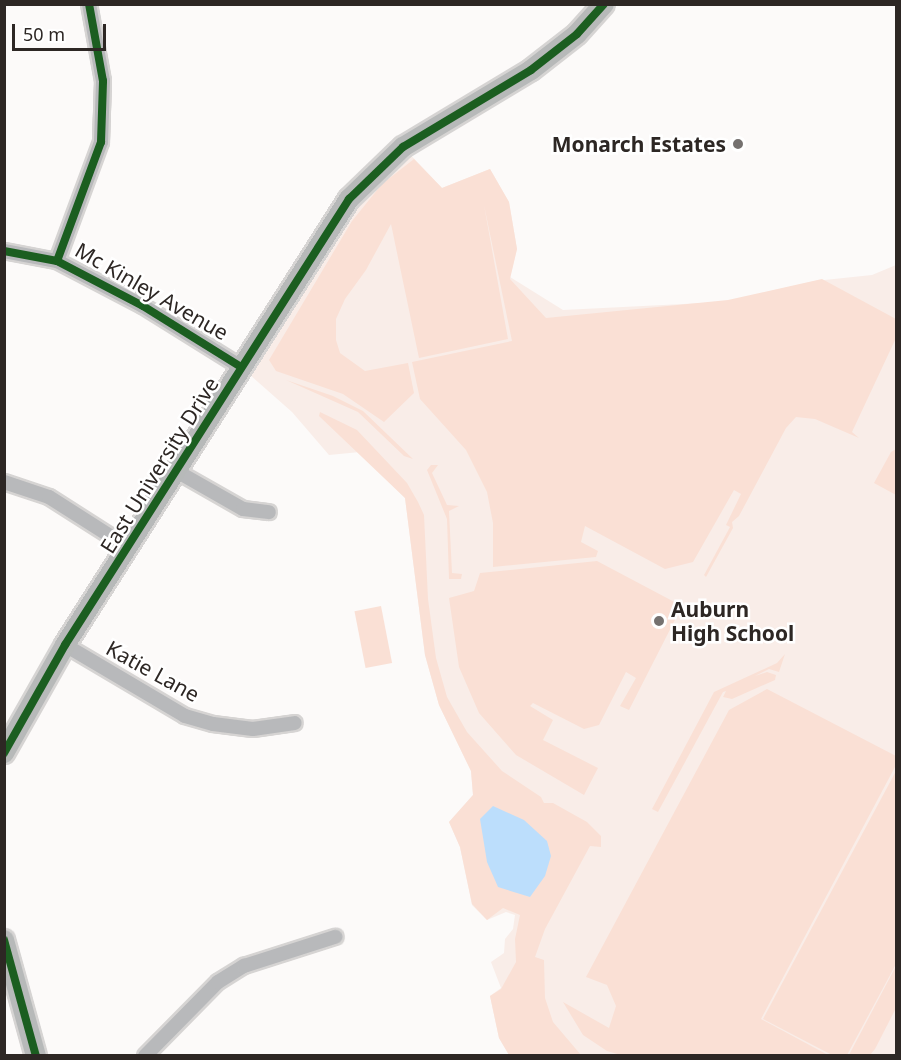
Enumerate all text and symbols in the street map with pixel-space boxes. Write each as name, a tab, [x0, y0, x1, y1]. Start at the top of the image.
scale bar	[15, 12, 110, 50]
text: 50 m	[23, 22, 65, 46]
place label: Monarch Estates	[552, 131, 726, 157]
marker: Monarch Estates	[731, 137, 745, 151]
street label: Mc Kinley Avenue	[71, 237, 233, 345]
street label: East University Drive	[95, 372, 223, 558]
place label: Auburn High School	[671, 596, 794, 646]
marker: Auburn High School	[652, 614, 666, 628]
street label: Katie Lane	[102, 635, 204, 707]

